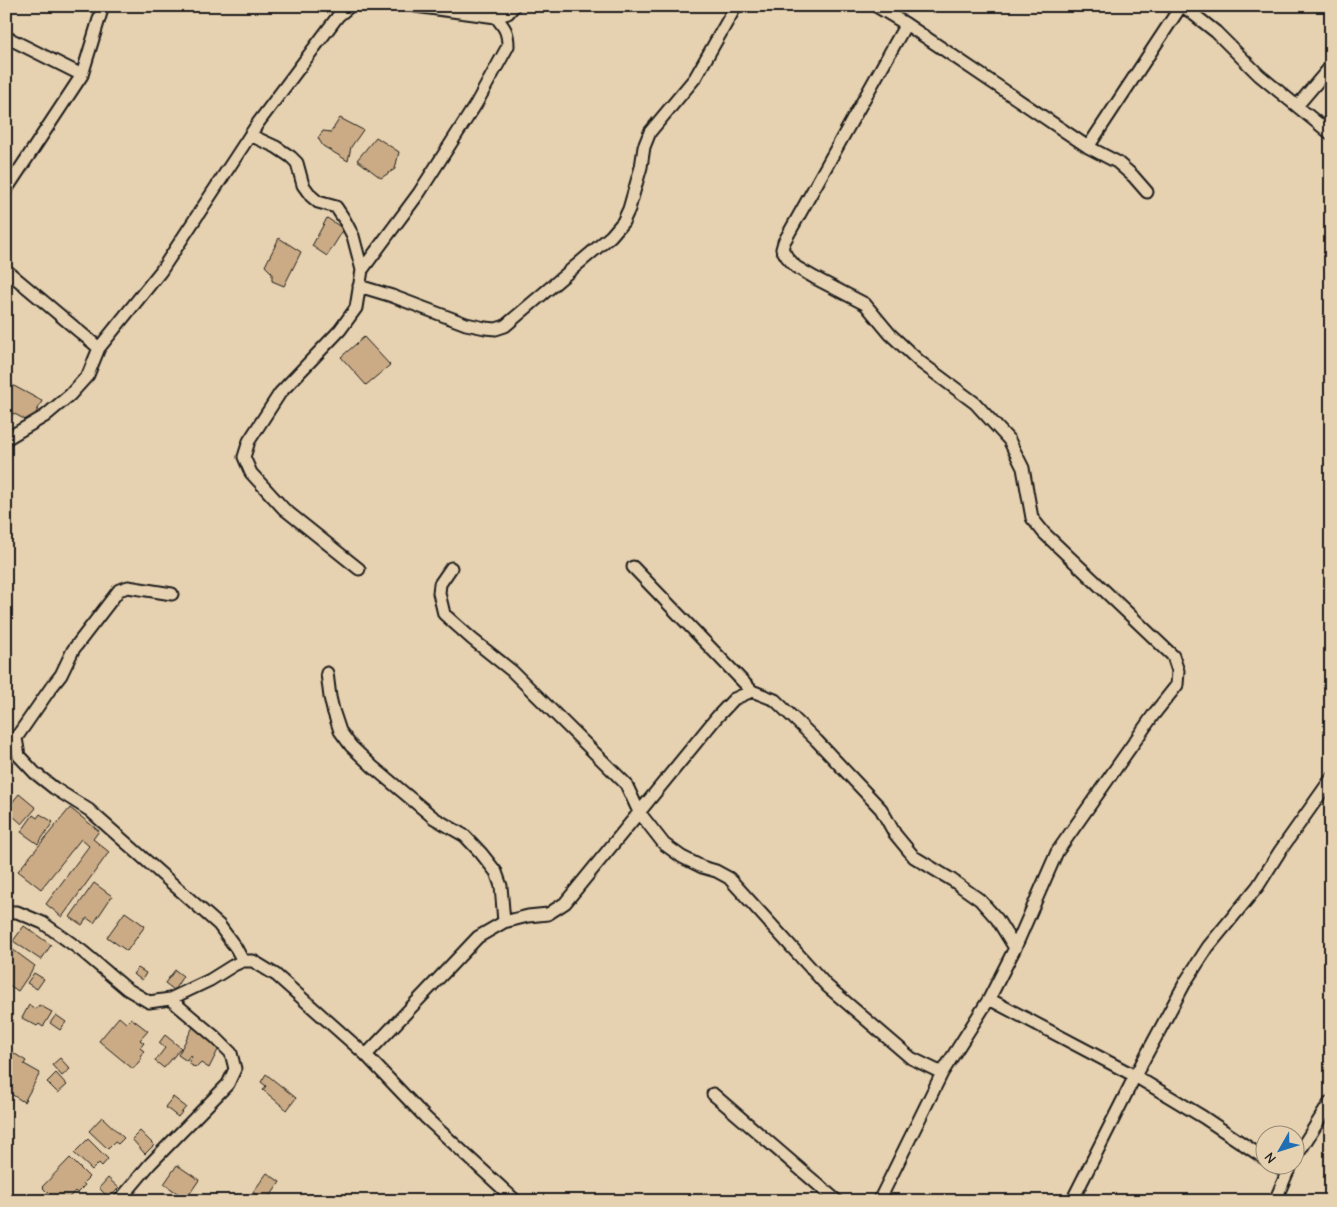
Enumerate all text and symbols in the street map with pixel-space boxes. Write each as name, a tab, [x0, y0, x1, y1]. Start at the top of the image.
north arrow	[1254, 1124, 1304, 1174]
text: N	[1261, 1149, 1280, 1167]

